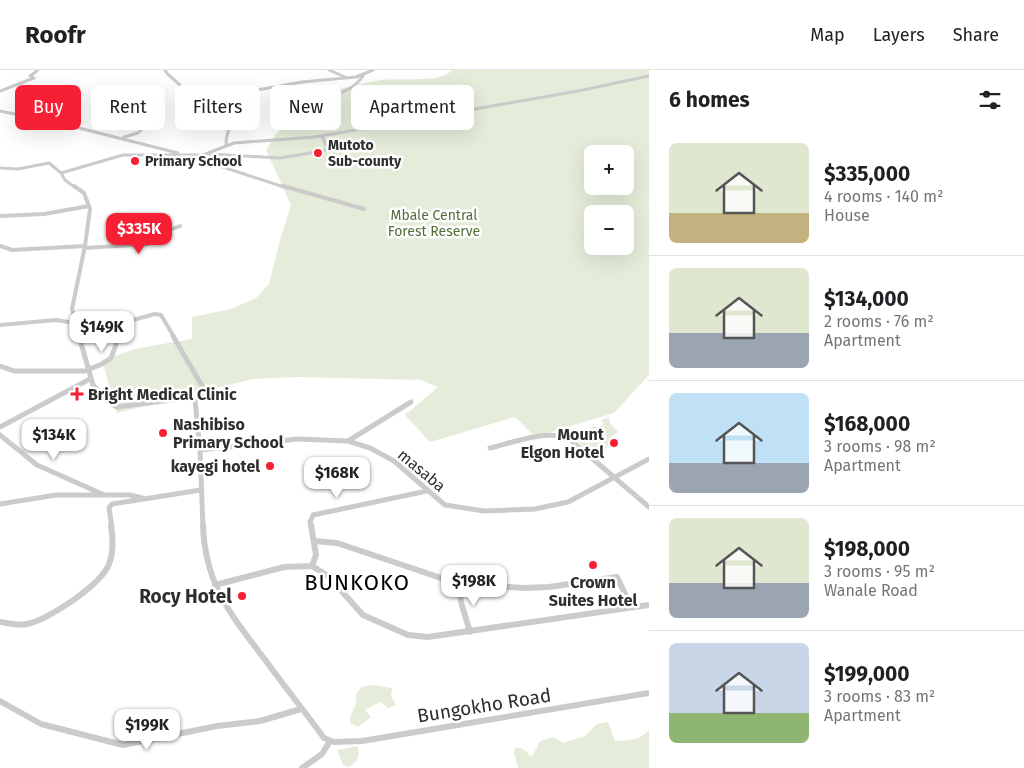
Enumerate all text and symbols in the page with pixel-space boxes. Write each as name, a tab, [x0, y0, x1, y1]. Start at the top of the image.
text: Roofr	[25, 21, 86, 49]
text: Map	[810, 24, 845, 46]
text: Layers	[873, 24, 925, 46]
text: Share	[953, 24, 999, 46]
chip: Buy	[15, 85, 81, 130]
chip: Rent	[91, 85, 165, 130]
chip: Filters	[175, 85, 260, 130]
chip: New	[270, 85, 341, 130]
chip: Apartment	[351, 85, 474, 130]
icon: filters	[976, 86, 1004, 114]
text: 6 homes	[669, 87, 750, 113]
place label: Mutoto Sub-county	[328, 137, 402, 170]
map controls	[584, 145, 634, 255]
button: +	[584, 145, 634, 195]
marker: Mutoto Sub-county	[312, 147, 324, 159]
place label: Primary School	[145, 153, 243, 170]
marker: Primary School	[129, 155, 141, 167]
text: $335,000	[824, 161, 910, 187]
icon: home	[709, 163, 769, 223]
text: 4 rooms · 140 m²	[824, 187, 943, 206]
button: −	[584, 205, 634, 255]
text: House	[824, 206, 870, 225]
park label: Mbale Central Forest Reserve	[388, 207, 480, 240]
pin: $335K	[104, 212, 174, 255]
text: $335K	[117, 219, 161, 238]
text: $134,000	[824, 286, 909, 312]
icon: home	[709, 288, 769, 348]
pin: $149K	[67, 310, 137, 353]
text: 2 rooms · 76 m²	[824, 312, 934, 331]
text: $149K	[80, 317, 124, 336]
text: Apartment	[824, 331, 901, 350]
place label: Bright Medical Clinic	[88, 385, 237, 404]
marker: Bright Medical Clinic	[70, 387, 84, 401]
text: $168,000	[824, 411, 910, 437]
icon: home	[709, 413, 769, 473]
place label: Nashibiso Primary School	[173, 415, 284, 452]
pin: $134K	[19, 418, 89, 461]
text: $134K	[32, 425, 76, 444]
place label: Mount Elgon Hotel	[521, 425, 605, 462]
marker: Nashibiso Primary School	[157, 427, 169, 439]
marker: Mount Elgon Hotel	[608, 437, 620, 449]
text: 3 rooms · 98 m²	[824, 437, 936, 456]
street label: masaba	[394, 445, 449, 496]
pin: $168K	[302, 456, 372, 499]
text: Apartment	[824, 456, 901, 475]
place label: kayegi hotel	[171, 457, 260, 476]
marker: kayegi hotel	[264, 460, 276, 472]
text: $168K	[315, 463, 359, 482]
text: $198,000	[824, 536, 910, 562]
icon: home	[709, 538, 769, 598]
marker: Crown Suites Hotel	[587, 559, 599, 571]
text: 3 rooms · 95 m²	[824, 562, 935, 581]
pin: $198K	[439, 564, 509, 607]
district label: BUNKOKO	[304, 569, 410, 596]
text: $198K	[452, 571, 496, 590]
place label: Crown Suites Hotel	[549, 573, 638, 610]
text: Wanale Road	[824, 581, 918, 600]
place label: Rocy Hotel	[139, 585, 232, 608]
marker: Rocy Hotel	[236, 590, 248, 602]
text: $199,000	[824, 661, 910, 687]
icon: home	[709, 663, 769, 723]
street label: Bungokho Road	[415, 684, 553, 727]
text: 3 rooms · 83 m²	[824, 687, 935, 706]
text: Apartment	[824, 706, 901, 725]
pin: $199K	[112, 708, 182, 751]
text: $199K	[125, 715, 169, 734]

